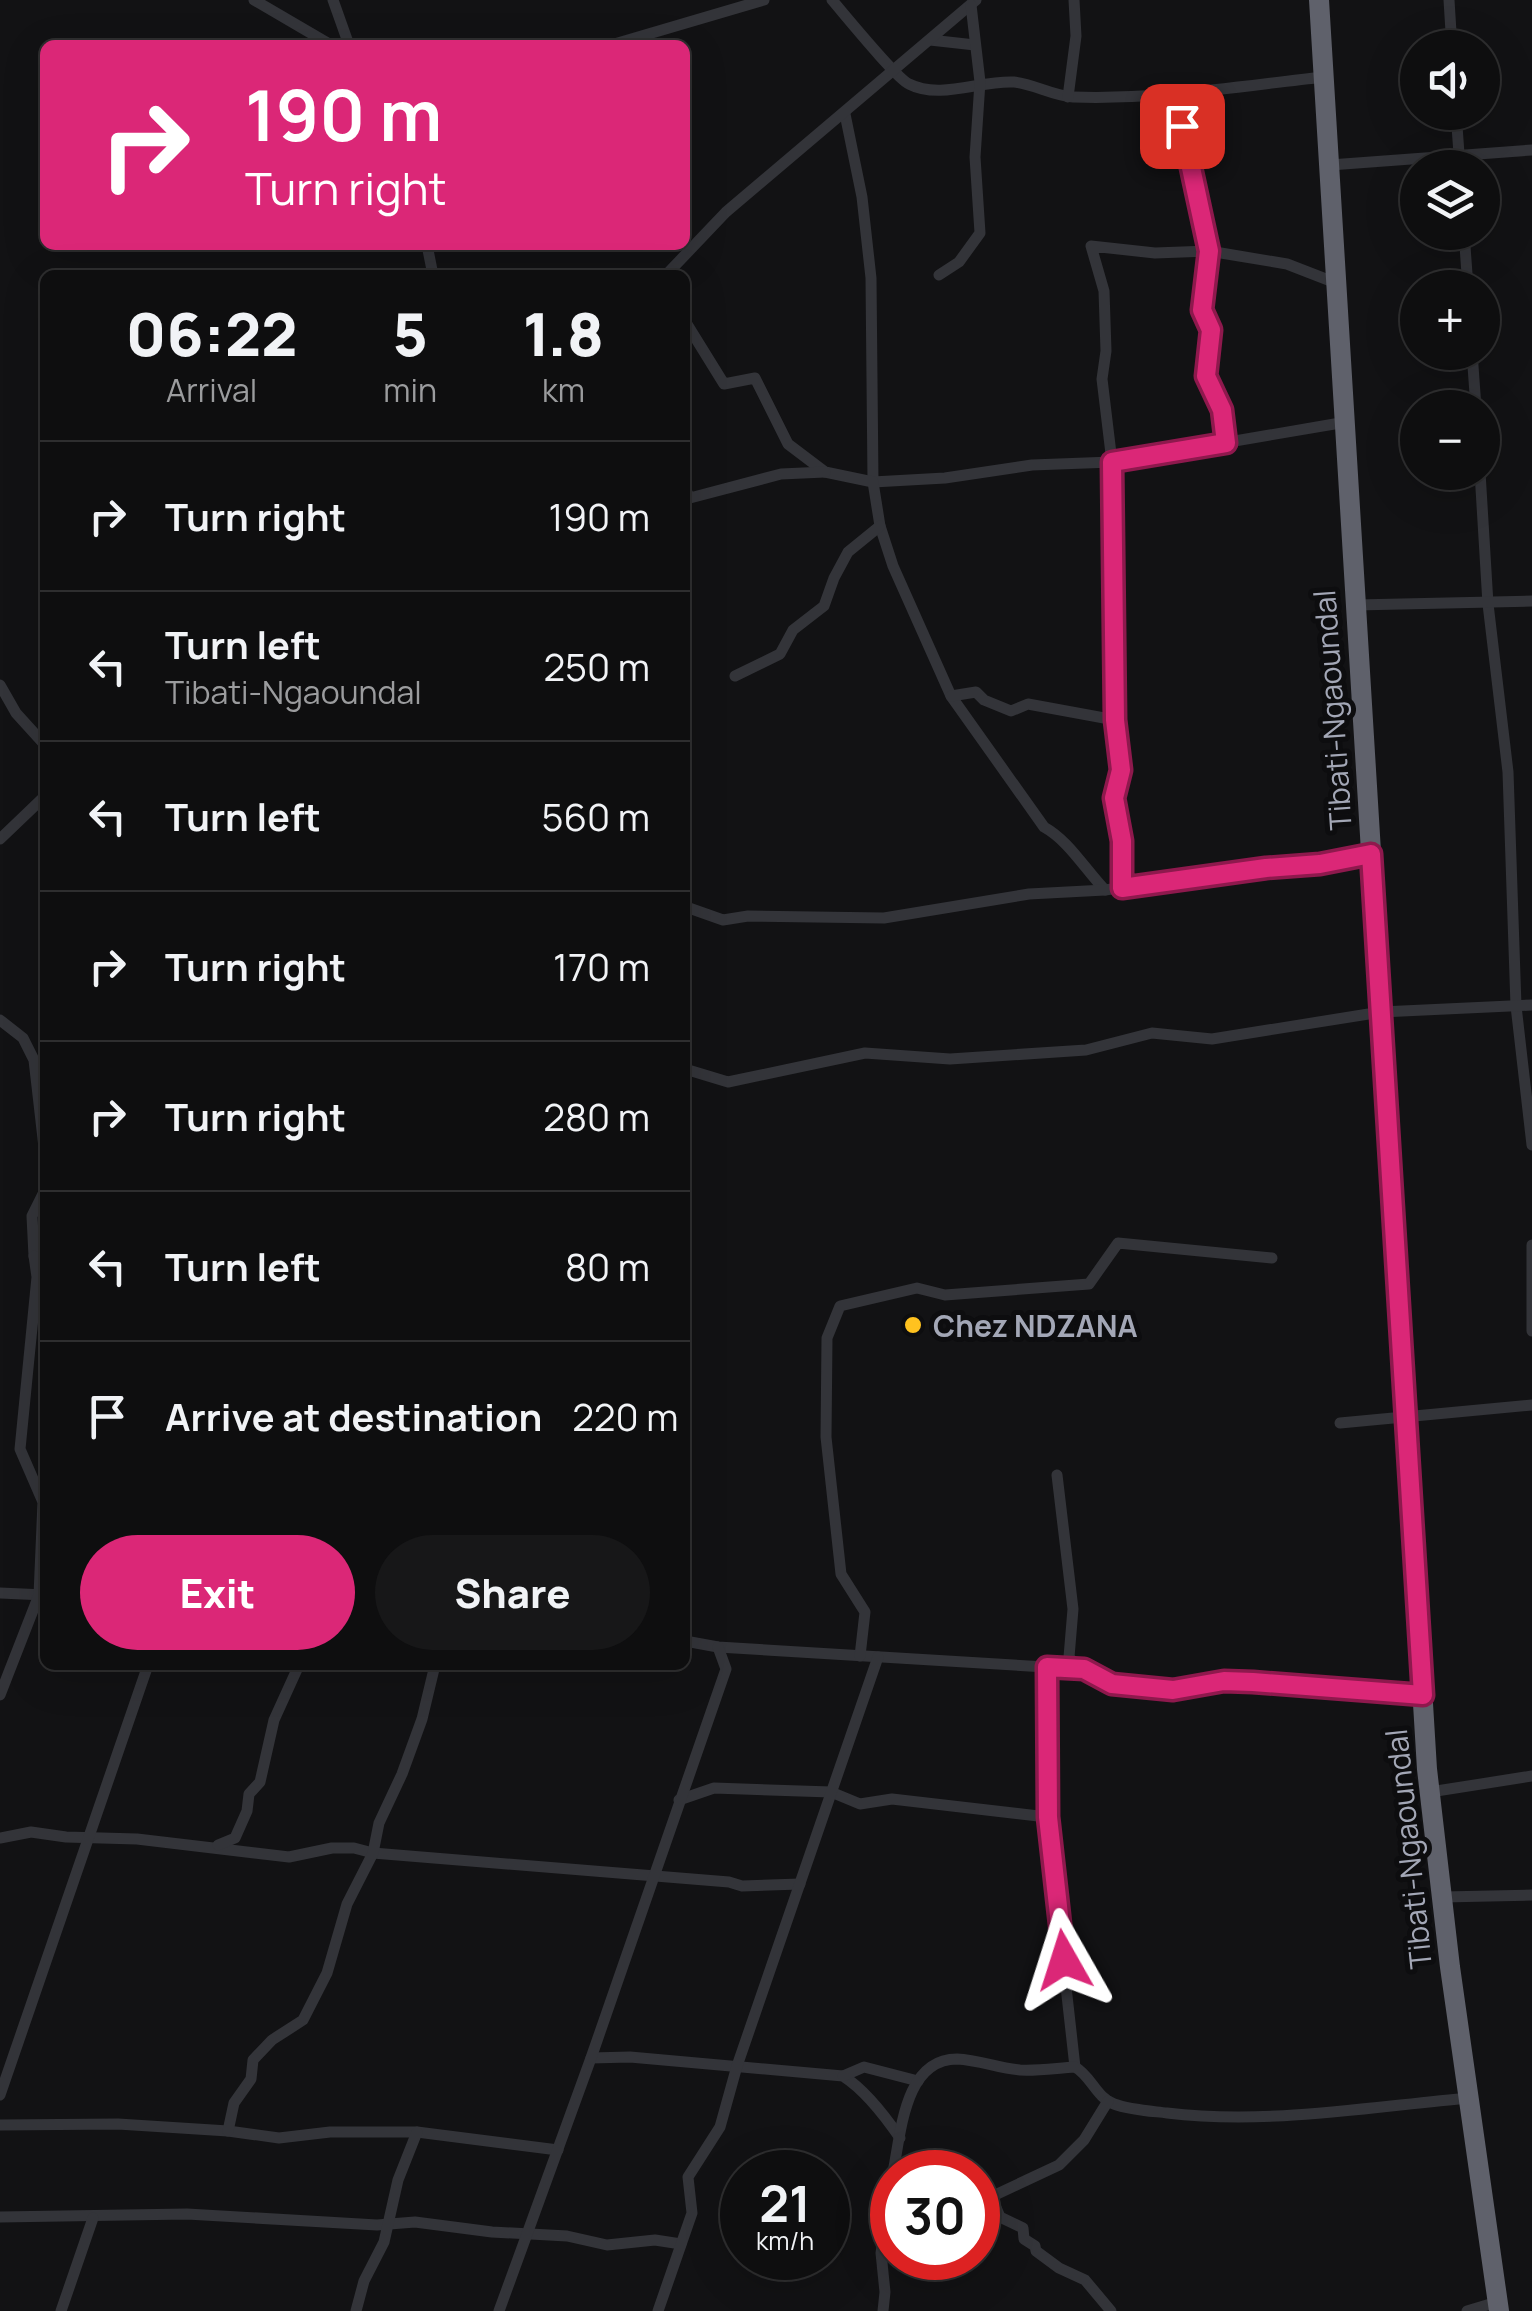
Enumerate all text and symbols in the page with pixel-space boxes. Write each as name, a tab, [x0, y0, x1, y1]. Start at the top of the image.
map controls	[1400, 30, 1500, 490]
button: sound	[1400, 30, 1500, 130]
text: 190 m	[245, 66, 442, 162]
icon: right	[80, 80, 210, 210]
pin	[1140, 84, 1225, 169]
icon: arrive	[1155, 99, 1210, 154]
button: layers	[1400, 150, 1500, 250]
text: Turn right	[245, 157, 446, 219]
button: +	[1400, 270, 1500, 370]
text: 06:22	[126, 292, 297, 374]
text: 5	[392, 292, 428, 374]
text: 1.8	[523, 292, 604, 374]
text: Arrival	[166, 368, 257, 412]
text: min	[383, 368, 437, 412]
text: km	[542, 368, 585, 412]
button: −	[1400, 390, 1500, 490]
icon: right	[80, 489, 135, 544]
text: Turn right	[165, 490, 346, 542]
text: 190 m	[549, 490, 650, 542]
street label: Tibati-Ngaoundal	[1303, 589, 1361, 831]
text: Turn left	[165, 618, 321, 670]
icon: left	[80, 639, 135, 694]
text: 250 m	[543, 640, 650, 692]
text: Tibati-Ngaoundal	[165, 670, 422, 714]
icon: left	[80, 789, 135, 844]
text: Turn left	[165, 790, 321, 842]
text: 560 m	[541, 790, 650, 842]
icon: right	[80, 939, 135, 994]
text: Turn right	[165, 940, 346, 992]
text: 170 m	[553, 940, 650, 992]
icon: right	[80, 1089, 135, 1144]
text: Turn right	[165, 1090, 346, 1142]
text: 280 m	[543, 1090, 650, 1142]
icon: left	[80, 1239, 135, 1294]
text: Turn left	[165, 1240, 321, 1292]
text: 80 m	[565, 1240, 650, 1292]
place label: Chez NDZANA	[933, 1305, 1138, 1346]
marker: Chez NDZANA	[902, 1314, 924, 1336]
icon: arrive	[80, 1389, 135, 1444]
text: Arrive at destination	[165, 1390, 542, 1442]
text: 220 m	[572, 1390, 679, 1442]
button: Exit	[80, 1535, 355, 1650]
button: Share	[375, 1535, 650, 1650]
street label: Tibati-Ngaoundal	[1375, 1727, 1441, 1971]
position arrow	[1012, 1908, 1116, 2012]
speed limit sign: 30	[870, 2150, 1000, 2280]
text: 21	[759, 2169, 811, 2237]
text: km/h	[756, 2223, 814, 2258]

